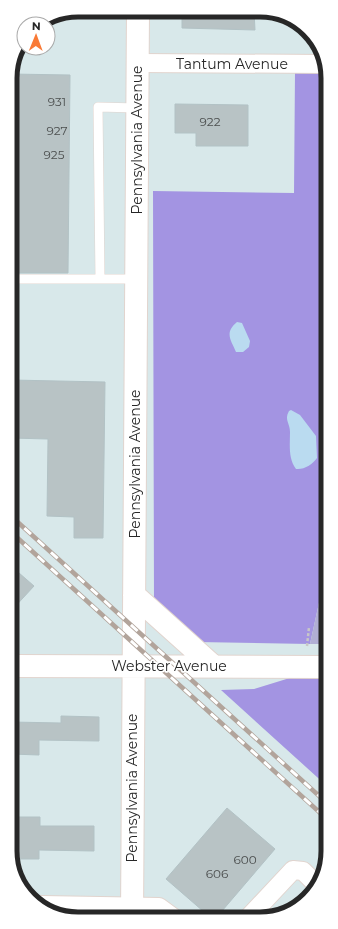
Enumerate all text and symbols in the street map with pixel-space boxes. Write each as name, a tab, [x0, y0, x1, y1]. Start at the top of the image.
north arrow	[16, 16, 56, 56]
text: N	[32, 19, 41, 33]
street label: Tantum Avenue	[176, 55, 288, 73]
street label: Pennsylvania Avenue	[128, 65, 146, 215]
house number: 931	[48, 94, 66, 109]
house number: 922	[200, 114, 221, 129]
house number: 927	[46, 123, 68, 138]
house number: 925	[44, 147, 65, 162]
street label: Pennsylvania Avenue	[126, 389, 144, 539]
street label: Webster Avenue	[111, 657, 227, 675]
street label: Pennsylvania Avenue	[123, 713, 141, 863]
house number: 600	[233, 852, 257, 867]
house number: 606	[206, 866, 228, 881]

